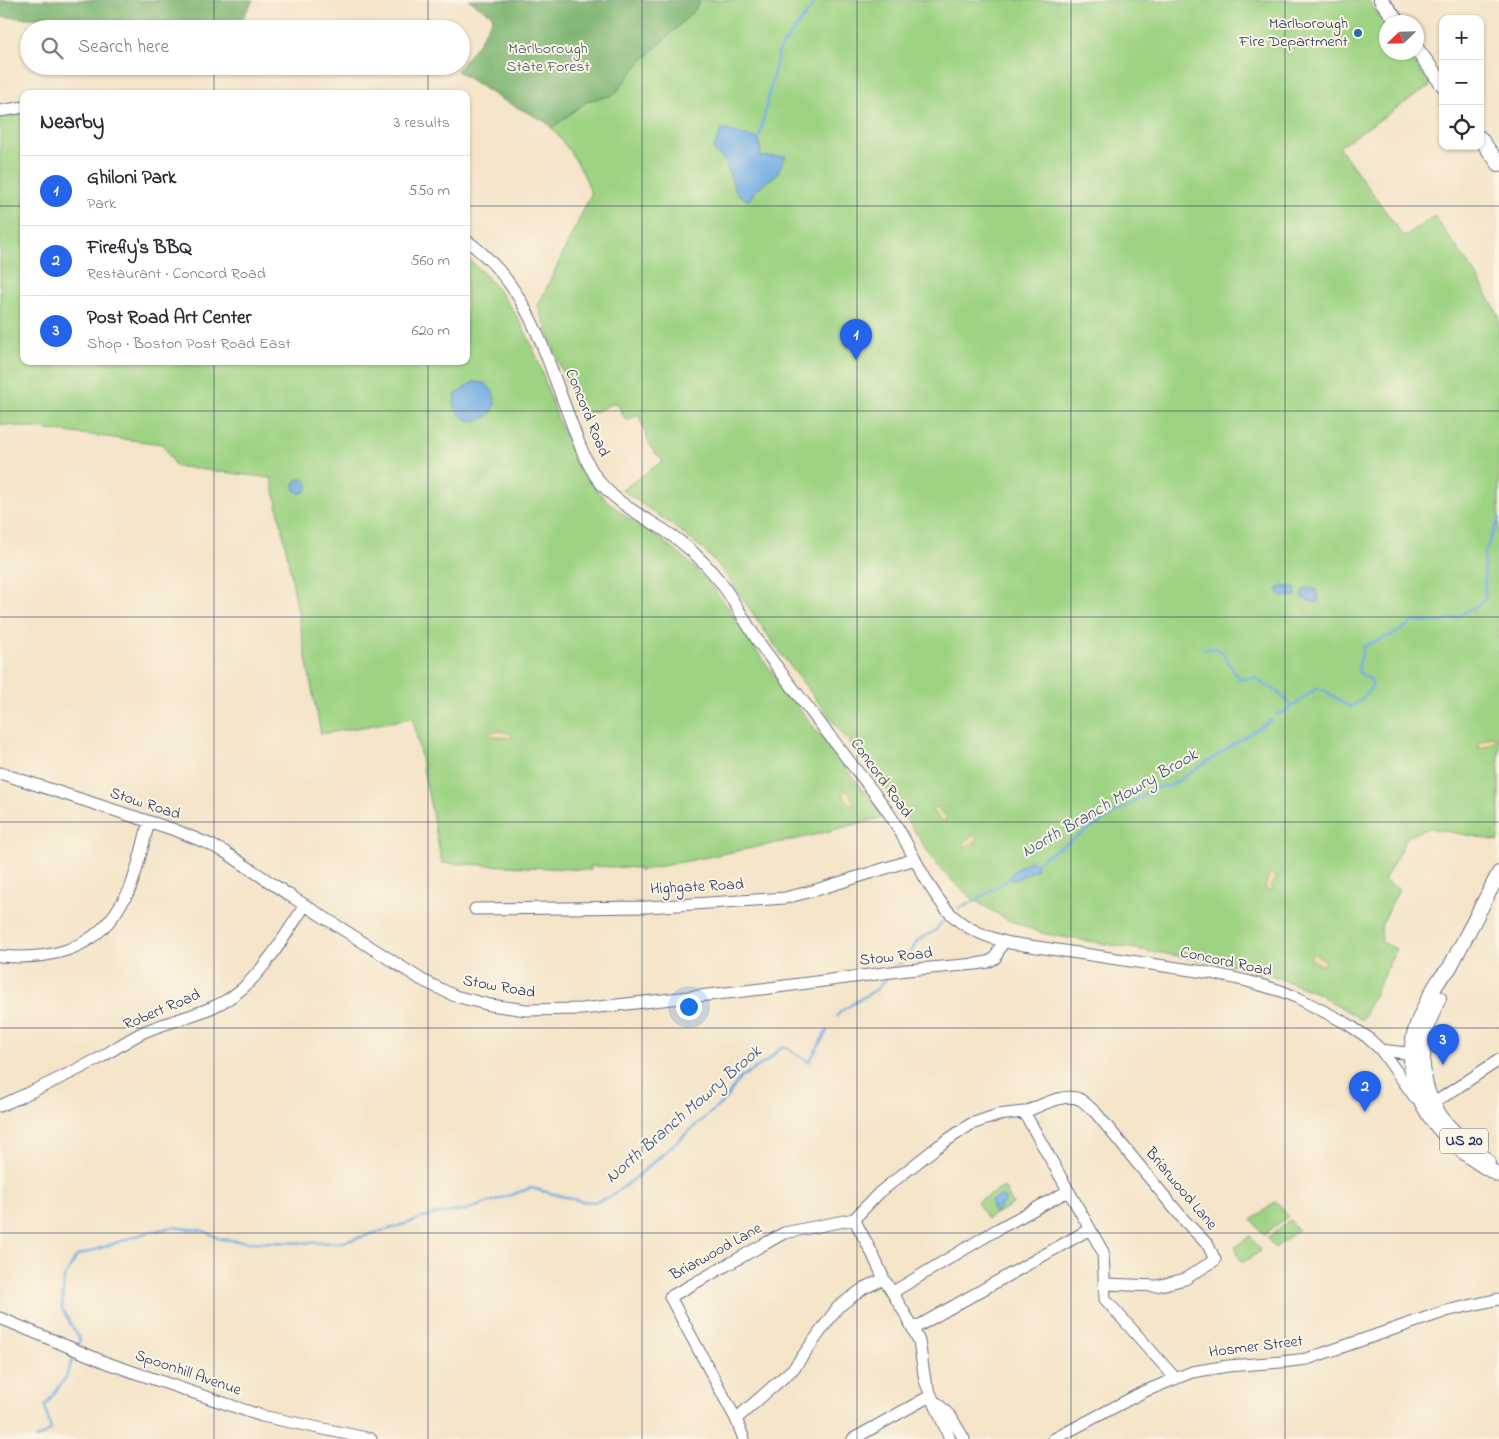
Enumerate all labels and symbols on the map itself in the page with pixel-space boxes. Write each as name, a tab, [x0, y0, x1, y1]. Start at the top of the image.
place label: Marlborough Fire Department	[1238, 12, 1349, 54]
north arrow	[1379, 15, 1424, 60]
marker: Marlborough Fire Department	[1352, 27, 1364, 39]
park label: Marlborough State Forest	[506, 37, 590, 79]
pin: 1	[840, 319, 872, 360]
street label: Concord Road	[558, 365, 616, 461]
street label: Concord Road	[844, 733, 918, 823]
water label: North Branch Mowry Brook	[1017, 742, 1204, 865]
street label: Stow Road	[106, 781, 184, 827]
street label: Highgate Road	[650, 873, 744, 901]
street label: Stow Road	[858, 941, 934, 973]
street label: Concord Road	[1178, 941, 1274, 983]
street label: Stow Road	[461, 969, 537, 1005]
street label: Robert Road	[120, 983, 204, 1037]
your location	[676, 994, 702, 1020]
pin: 3	[1427, 1024, 1459, 1065]
water label: North Branch Mowry Brook	[600, 1039, 769, 1190]
pin: 2	[1349, 1071, 1381, 1112]
road number: US 20	[1440, 1128, 1488, 1154]
street label: Briarwood Lane	[1138, 1142, 1223, 1236]
street label: Briarwood Lane	[665, 1216, 767, 1288]
street label: Hosmer Street	[1208, 1329, 1305, 1365]
street label: Spoonhill Avenue	[132, 1344, 245, 1403]

